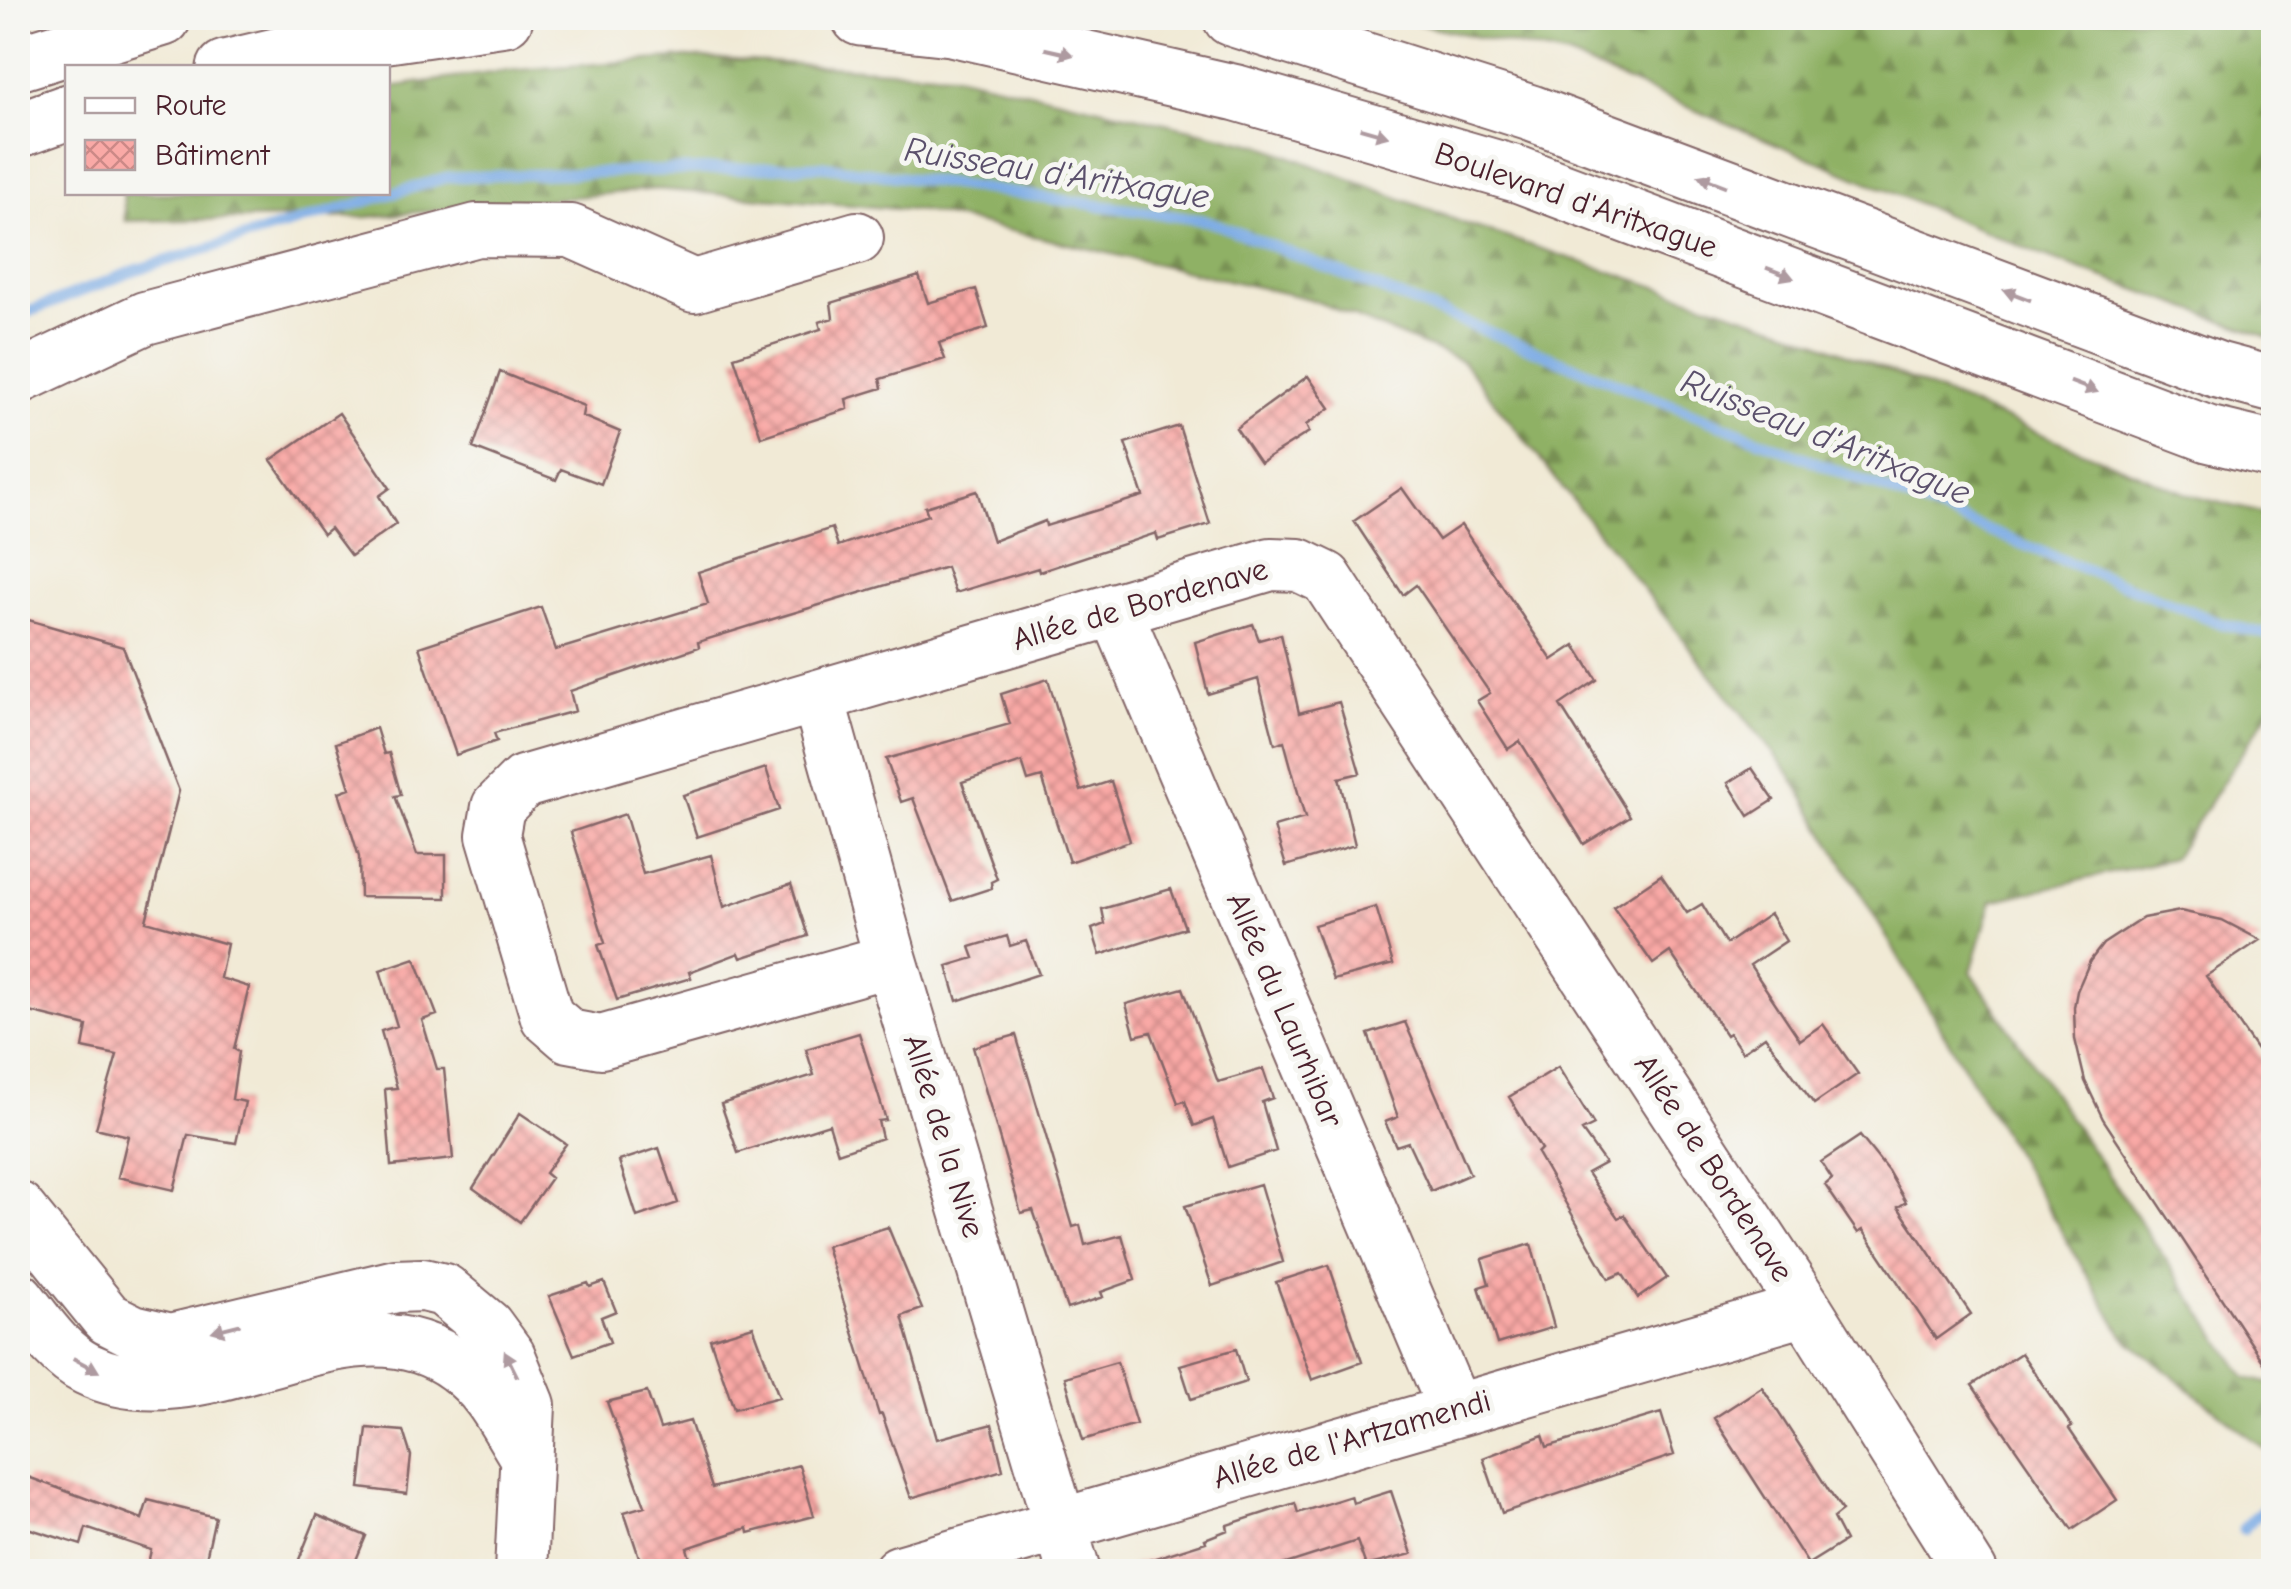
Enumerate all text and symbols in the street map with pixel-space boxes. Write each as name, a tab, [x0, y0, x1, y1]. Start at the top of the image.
one-way arrow	[1044, 45, 1075, 61]
legend	[65, 65, 390, 195]
text: Route	[155, 88, 226, 123]
one-way arrow	[1359, 125, 1389, 140]
water label: Ruisseau d'Aritxague	[902, 129, 1212, 217]
street label: Boulevard d'Aritxague	[1430, 134, 1722, 266]
text: Bâtiment	[155, 138, 271, 173]
one-way arrow	[1697, 173, 1727, 188]
one-way arrow	[1765, 265, 1795, 281]
one-way arrow	[2001, 286, 2031, 302]
water label: Ruisseau d'Aritxague	[1675, 360, 1977, 514]
one-way arrow	[2069, 380, 2099, 395]
street label: Allée de Bordenave	[1008, 550, 1272, 658]
street label: Allée du Laurhibar	[1219, 887, 1351, 1133]
street label: Allée de la Nive	[896, 1030, 992, 1242]
street label: Allée de Bordenave	[1627, 1047, 1801, 1289]
one-way arrow	[211, 1321, 242, 1336]
one-way arrow	[503, 1349, 520, 1378]
one-way arrow	[72, 1356, 101, 1373]
street label: Allée de l'Artzamendi	[1209, 1382, 1495, 1496]

